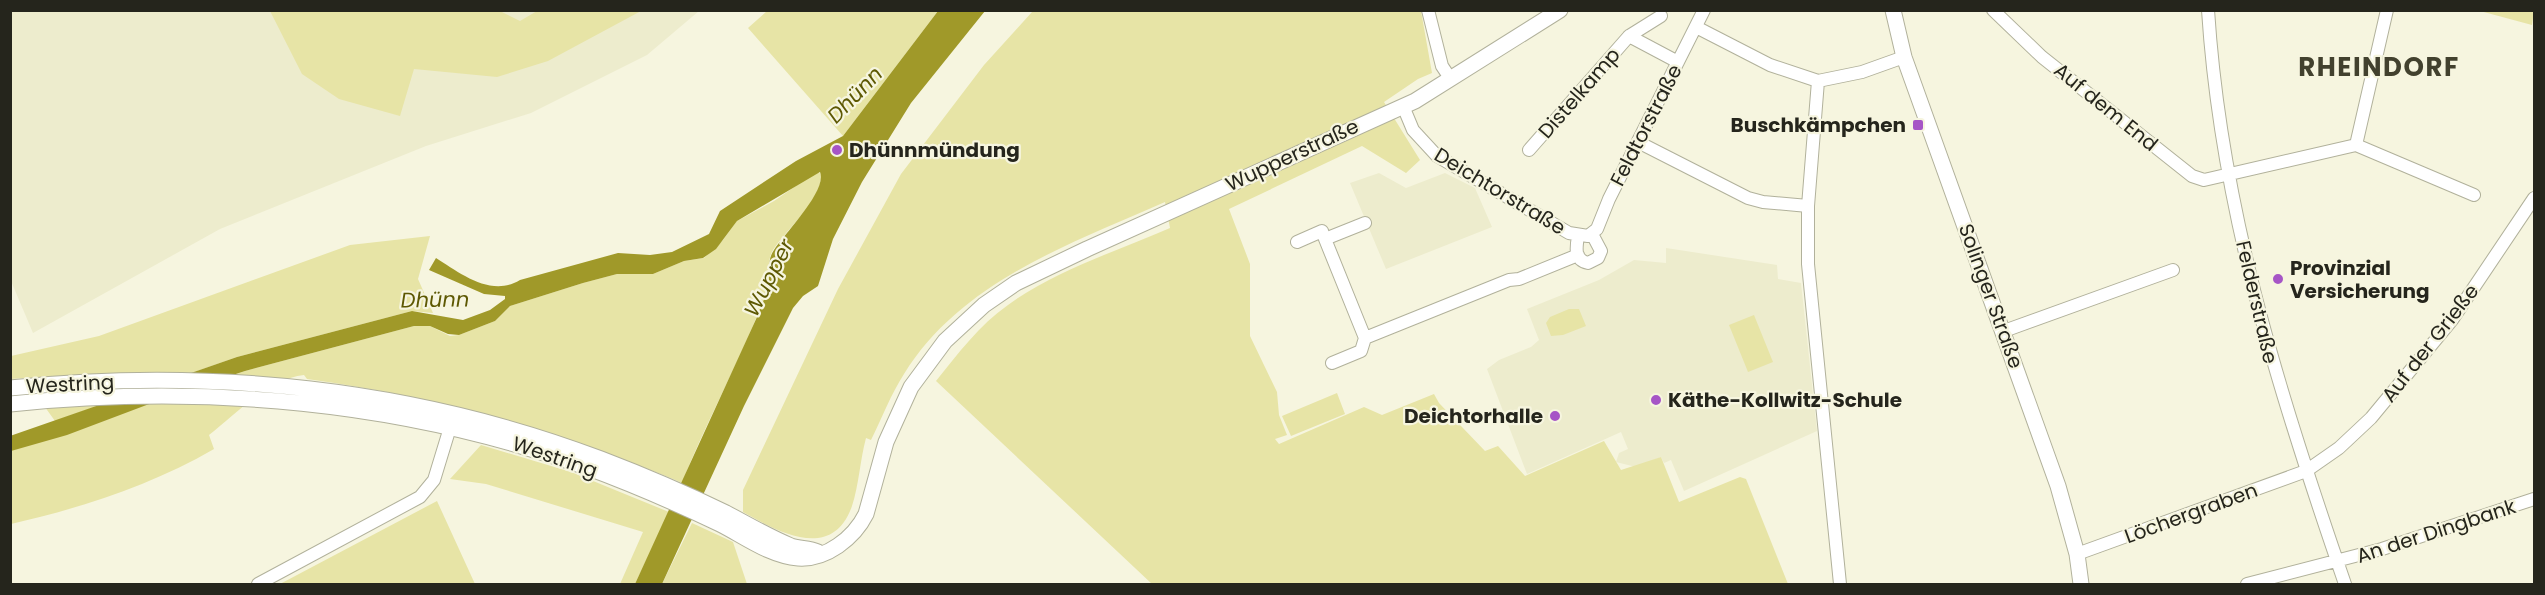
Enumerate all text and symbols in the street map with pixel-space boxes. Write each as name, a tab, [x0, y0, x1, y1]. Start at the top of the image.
street label: Distelkamp	[1532, 42, 1626, 144]
district label: RHEINDORF	[2298, 49, 2460, 85]
street label: Auf dem End	[2048, 56, 2164, 158]
street label: Feldtorstraße	[1603, 59, 1689, 191]
water label: Dhünn	[820, 60, 889, 129]
place label: Buschkämpchen	[1731, 111, 1906, 139]
street label: Wupperstraße	[1221, 112, 1363, 198]
marker: Buschkämpchen	[1911, 118, 1925, 132]
place label: Dhünnmündung	[849, 136, 1020, 164]
street label: Deichtorstraße	[1429, 141, 1571, 241]
marker: Dhünnmündung	[830, 143, 844, 157]
street label: Solinger Straße	[1952, 220, 2030, 372]
water label: Wupper	[737, 233, 801, 321]
street label: Felderstraße	[2229, 238, 2285, 366]
place label: Provinzial Versicherung	[2290, 254, 2430, 305]
marker: Provinzial Versicherung	[2271, 272, 2285, 286]
street label: Auf der Grieße	[2375, 278, 2485, 408]
water label: Dhünn	[400, 284, 470, 315]
street label: Westring	[25, 368, 115, 400]
place label: Käthe-Kollwitz-Schule	[1668, 386, 1902, 414]
marker: Käthe-Kollwitz-Schule	[1649, 393, 1663, 407]
place label: Deichtorhalle	[1404, 402, 1543, 430]
marker: Deichtorhalle	[1548, 409, 1562, 423]
street label: Westring	[509, 429, 601, 485]
street label: Löchergraben	[2121, 476, 2261, 550]
street label: An der Dingbank	[2353, 492, 2520, 570]

